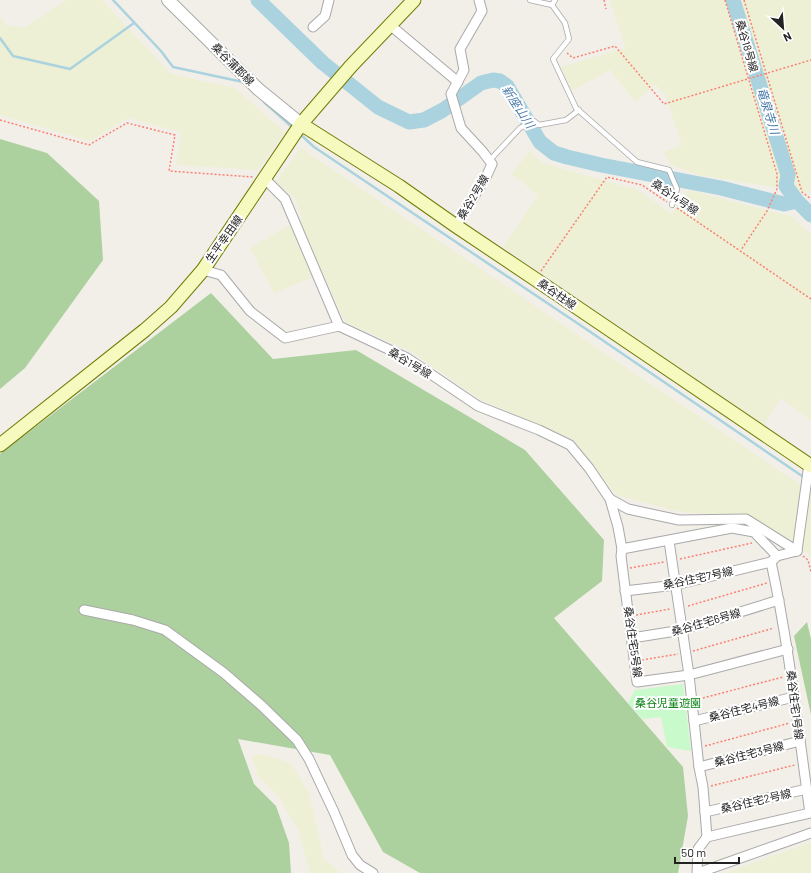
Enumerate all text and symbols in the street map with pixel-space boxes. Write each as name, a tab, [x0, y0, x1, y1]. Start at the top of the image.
north arrow	[763, 8, 803, 48]
street label: 桑谷18号線	[734, 18, 761, 73]
text: N	[781, 30, 794, 45]
street label: 桑谷蒲郡線	[209, 40, 257, 88]
water label: 新座山川	[500, 83, 539, 132]
water label: 竜泉寺川	[755, 86, 783, 138]
street label: 桑谷2号線	[454, 172, 491, 221]
street label: 桑谷14号線	[649, 176, 701, 217]
street label: 生平幸田線	[202, 212, 245, 265]
street label: 桑谷柱線	[536, 276, 579, 312]
street label: 桑谷1号線	[386, 345, 434, 380]
street label: 桑谷住宅7号線	[662, 564, 734, 591]
street label: 桑谷住宅6号線	[670, 605, 742, 638]
street label: 桑谷住宅5号線	[622, 606, 645, 678]
street label: 桑谷住宅1号線	[785, 669, 806, 740]
street label: 桑谷住宅4号線	[707, 693, 780, 724]
park label: 桑谷児童遊園	[635, 696, 701, 709]
street label: 桑谷住宅3号線	[713, 739, 785, 768]
street label: 桑谷住宅2号線	[719, 786, 792, 815]
scale bar	[675, 839, 739, 865]
text: 50 m	[681, 845, 706, 859]

